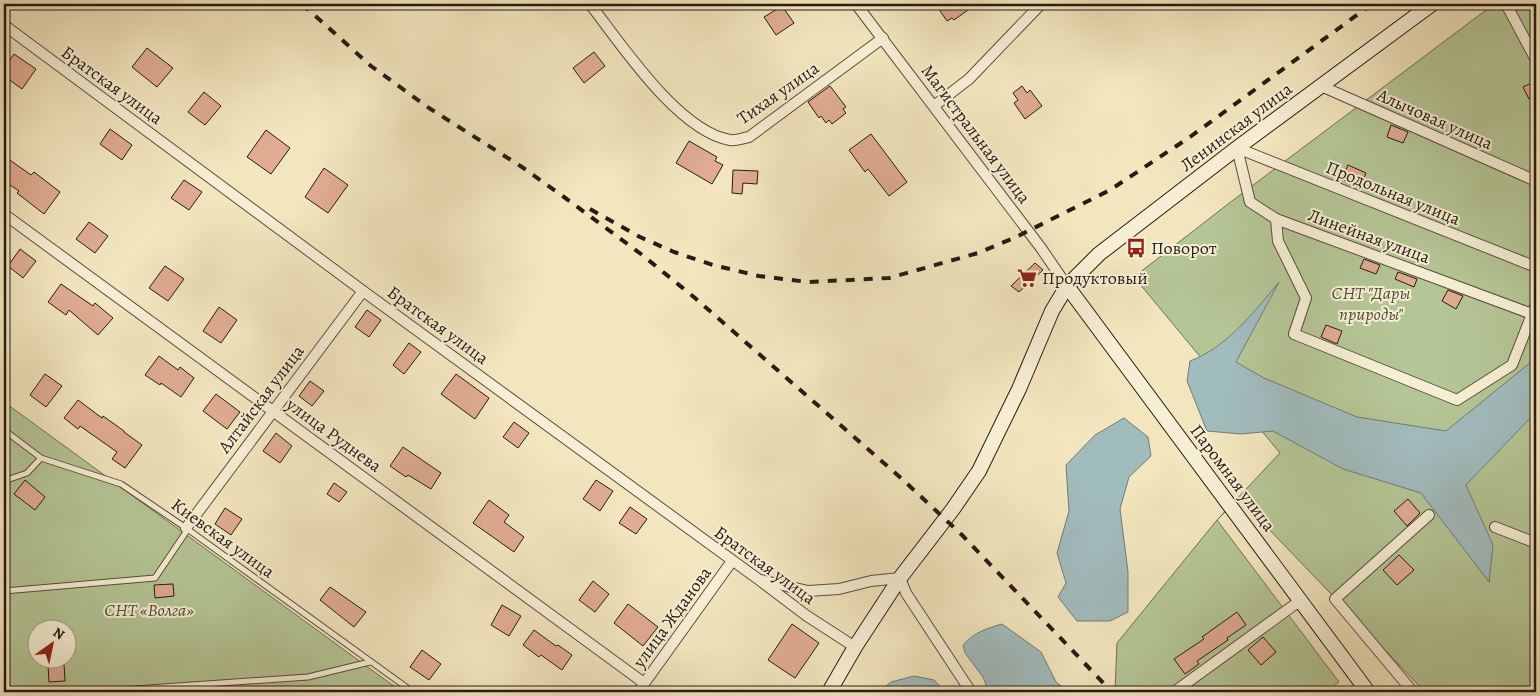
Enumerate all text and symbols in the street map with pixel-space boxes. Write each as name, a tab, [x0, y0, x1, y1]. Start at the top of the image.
street label: Братская улица	[56, 40, 168, 130]
street label: Тихая улица	[732, 56, 824, 130]
street label: Магистральная улица	[916, 59, 1037, 209]
street label: Ленинская улица	[1175, 77, 1297, 177]
street label: Алычовая улица	[1372, 82, 1497, 156]
street label: Продольная улица	[1322, 155, 1464, 231]
street label: Линейная улица	[1305, 203, 1434, 269]
place label: Поворот	[1151, 236, 1217, 260]
bus stop icon: Поворот	[1125, 237, 1147, 259]
place label: Продуктовый	[1042, 266, 1148, 290]
supermarket icon: Продуктовый	[1016, 267, 1038, 289]
street label: Братская улица	[382, 280, 494, 370]
park label: СНТ "Дары природы"	[1332, 281, 1410, 326]
street label: Алтайская улица	[212, 339, 310, 459]
street label: улица Руднева	[281, 392, 387, 478]
street label: Паромная улица	[1185, 420, 1282, 537]
street label: Киевская улица	[167, 492, 280, 584]
street label: Братская улица	[709, 520, 821, 610]
street label: улица Жданова	[627, 561, 717, 673]
park label: СНТ «Волга»	[104, 598, 194, 622]
north arrow	[28, 618, 78, 668]
text: N	[49, 623, 68, 644]

